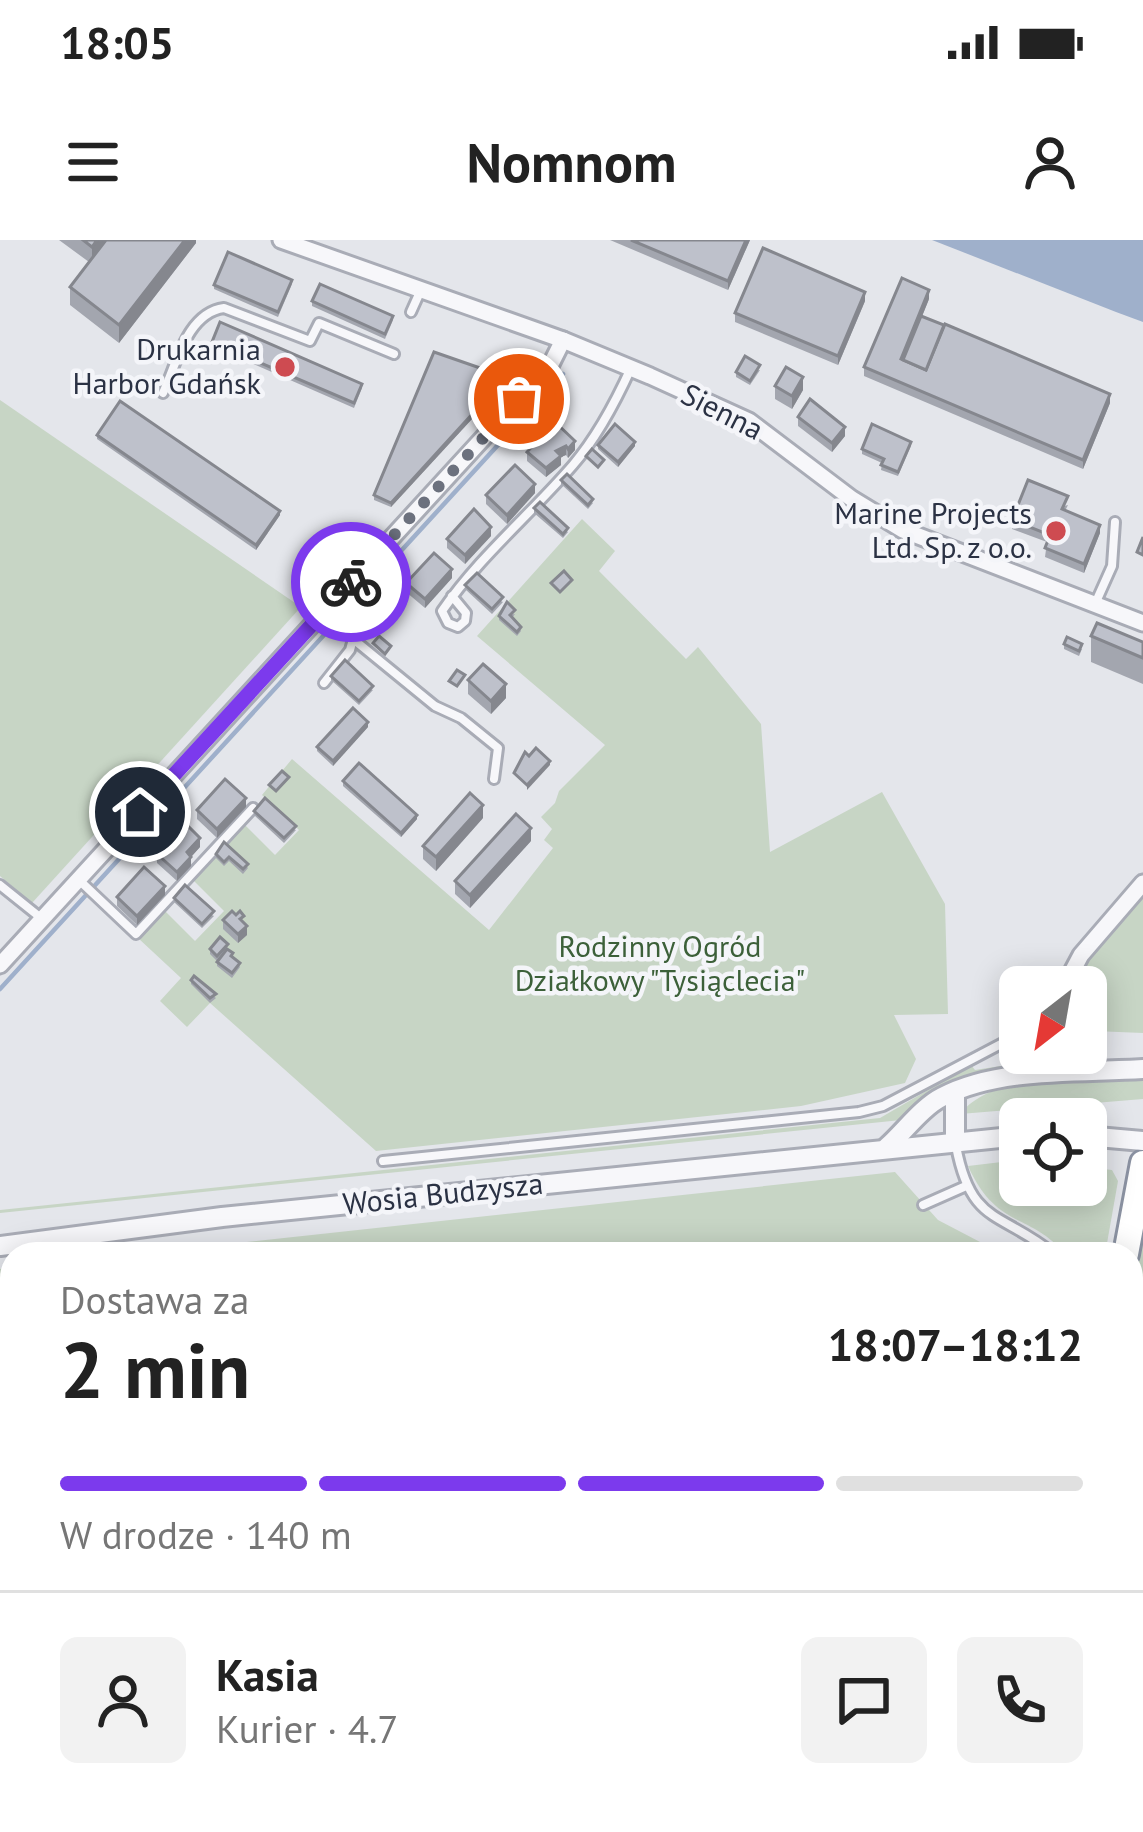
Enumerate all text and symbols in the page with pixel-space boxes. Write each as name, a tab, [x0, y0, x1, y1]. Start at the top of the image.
text: 18:05	[60, 13, 174, 71]
text: Nomnom	[467, 127, 676, 197]
icon: menu	[60, 129, 126, 195]
icon: person	[1017, 129, 1083, 195]
place label: Drukarnia Harbor Gdańsk	[72, 329, 262, 402]
pin	[468, 348, 570, 450]
marker: Drukarnia Harbor Gdańsk	[272, 354, 298, 380]
icon: bag	[486, 366, 552, 432]
street label: Sienna	[675, 374, 770, 448]
place label: Marine Projects Ltd. Sp. z o.o.	[834, 493, 1032, 566]
marker: Marine Projects Ltd. Sp. z o.o.	[1043, 518, 1069, 544]
courier	[291, 522, 411, 642]
icon: bike	[318, 549, 384, 615]
pin	[89, 761, 191, 863]
icon: home	[107, 779, 173, 845]
park label: Rodzinny Ogród Działkowy "Tysiąclecia"	[515, 926, 805, 999]
north arrow	[999, 966, 1107, 1074]
map controls	[999, 966, 1107, 1206]
button: locate	[999, 1098, 1107, 1206]
street label: Wosia Budzysza	[341, 1163, 545, 1222]
text: Dostawa za	[60, 1274, 249, 1325]
text: 18:07–18:12	[828, 1315, 1083, 1373]
text: 2 min	[60, 1319, 250, 1420]
text: W drodze · 140 m	[60, 1509, 352, 1560]
button: person	[60, 1637, 186, 1763]
button: chat	[801, 1637, 927, 1763]
button: phone	[957, 1637, 1083, 1763]
text: Kasia	[216, 1645, 319, 1703]
text: Kurier · 4.7	[216, 1703, 399, 1754]

